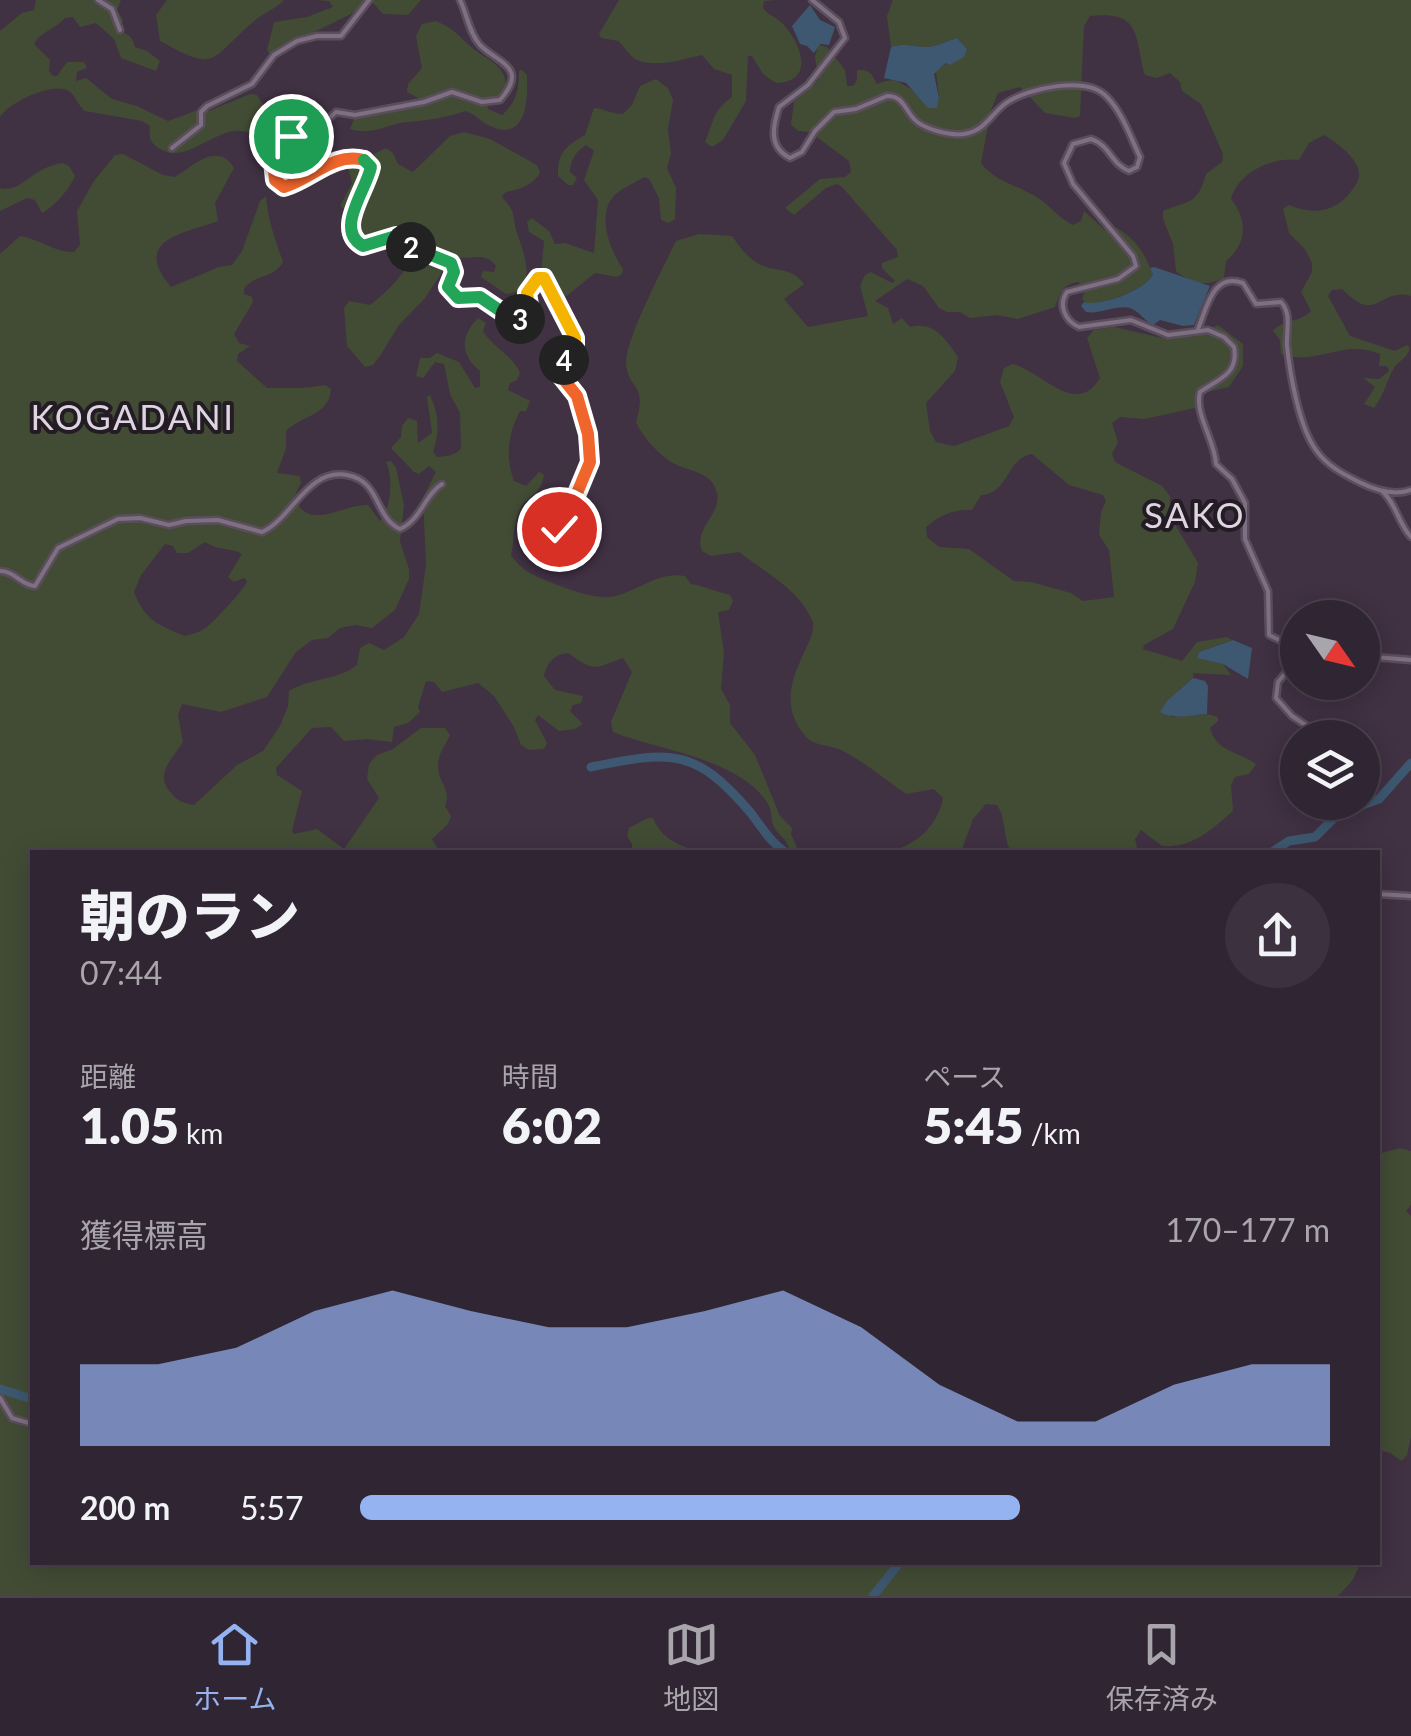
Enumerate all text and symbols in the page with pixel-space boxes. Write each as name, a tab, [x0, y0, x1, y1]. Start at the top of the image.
pin	[249, 94, 334, 179]
icon: arrive	[264, 109, 319, 164]
pin: 2	[386, 222, 436, 272]
text: 2	[403, 230, 419, 264]
pin: 3	[495, 294, 545, 344]
text: 3	[512, 302, 528, 336]
pin: 4	[539, 335, 589, 385]
text: 4	[556, 343, 572, 377]
district label: KOGADANI	[31, 395, 235, 437]
pin	[517, 487, 602, 572]
district label: SAKO	[1144, 493, 1246, 535]
icon: check	[532, 502, 587, 557]
north arrow	[1280, 600, 1380, 700]
map controls	[1280, 600, 1380, 820]
button: layers	[1280, 720, 1380, 820]
text: 朝のラン	[80, 882, 300, 948]
button: share	[1225, 883, 1330, 988]
text: 07:44	[80, 953, 162, 992]
text: 距離	[80, 1059, 136, 1093]
text: 時間	[502, 1059, 558, 1093]
text: ペース	[923, 1059, 1006, 1093]
text: 1.05	[80, 1095, 179, 1155]
text: 6:02	[502, 1095, 602, 1155]
text: 5:45	[923, 1095, 1024, 1155]
text: km	[179, 1116, 223, 1150]
text: /km	[1024, 1116, 1081, 1150]
text: 170–177 m	[1166, 1210, 1330, 1249]
text: 獲得標高	[80, 1215, 208, 1254]
text: 200 m	[80, 1488, 170, 1527]
text: 5:57	[240, 1488, 304, 1527]
tab: ホーム	[193, 1617, 276, 1717]
tab: 地図	[663, 1617, 719, 1717]
tab: 保存済み	[1106, 1617, 1218, 1717]

